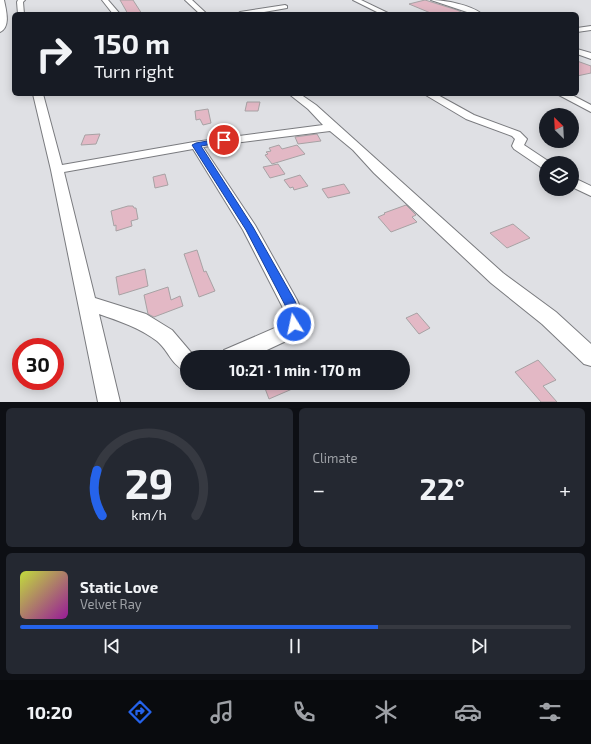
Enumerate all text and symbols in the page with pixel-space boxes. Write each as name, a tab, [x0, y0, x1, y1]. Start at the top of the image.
text: 150 m	[94, 26, 170, 60]
icon: right	[28, 28, 80, 80]
text: Turn right	[94, 60, 174, 82]
north arrow	[539, 108, 579, 148]
map controls	[539, 108, 579, 196]
pin	[207, 123, 241, 157]
icon: arrive	[213, 129, 235, 151]
button: layers	[539, 156, 579, 196]
position arrow	[273, 303, 315, 345]
speed limit sign: 30	[12, 338, 64, 390]
text: 10:21 · 1 min · 170 m	[229, 361, 361, 379]
text: Climate	[313, 450, 357, 466]
text: 29	[125, 456, 174, 506]
text: 22°	[420, 470, 465, 506]
text: −	[313, 476, 325, 502]
text: +	[559, 476, 571, 502]
text: km/h	[132, 505, 167, 522]
text: Static Love	[80, 578, 158, 596]
text: Velvet Ray	[80, 596, 142, 612]
icon: previous	[101, 635, 123, 657]
icon: pause	[284, 635, 306, 657]
icon: next	[468, 635, 490, 657]
icon: directions	[126, 698, 154, 726]
icon: music	[208, 698, 236, 726]
icon: phone	[290, 698, 318, 726]
icon: climate	[372, 698, 400, 726]
icon: car	[454, 698, 482, 726]
icon: filters	[536, 698, 564, 726]
text: 10:20	[27, 701, 73, 723]

